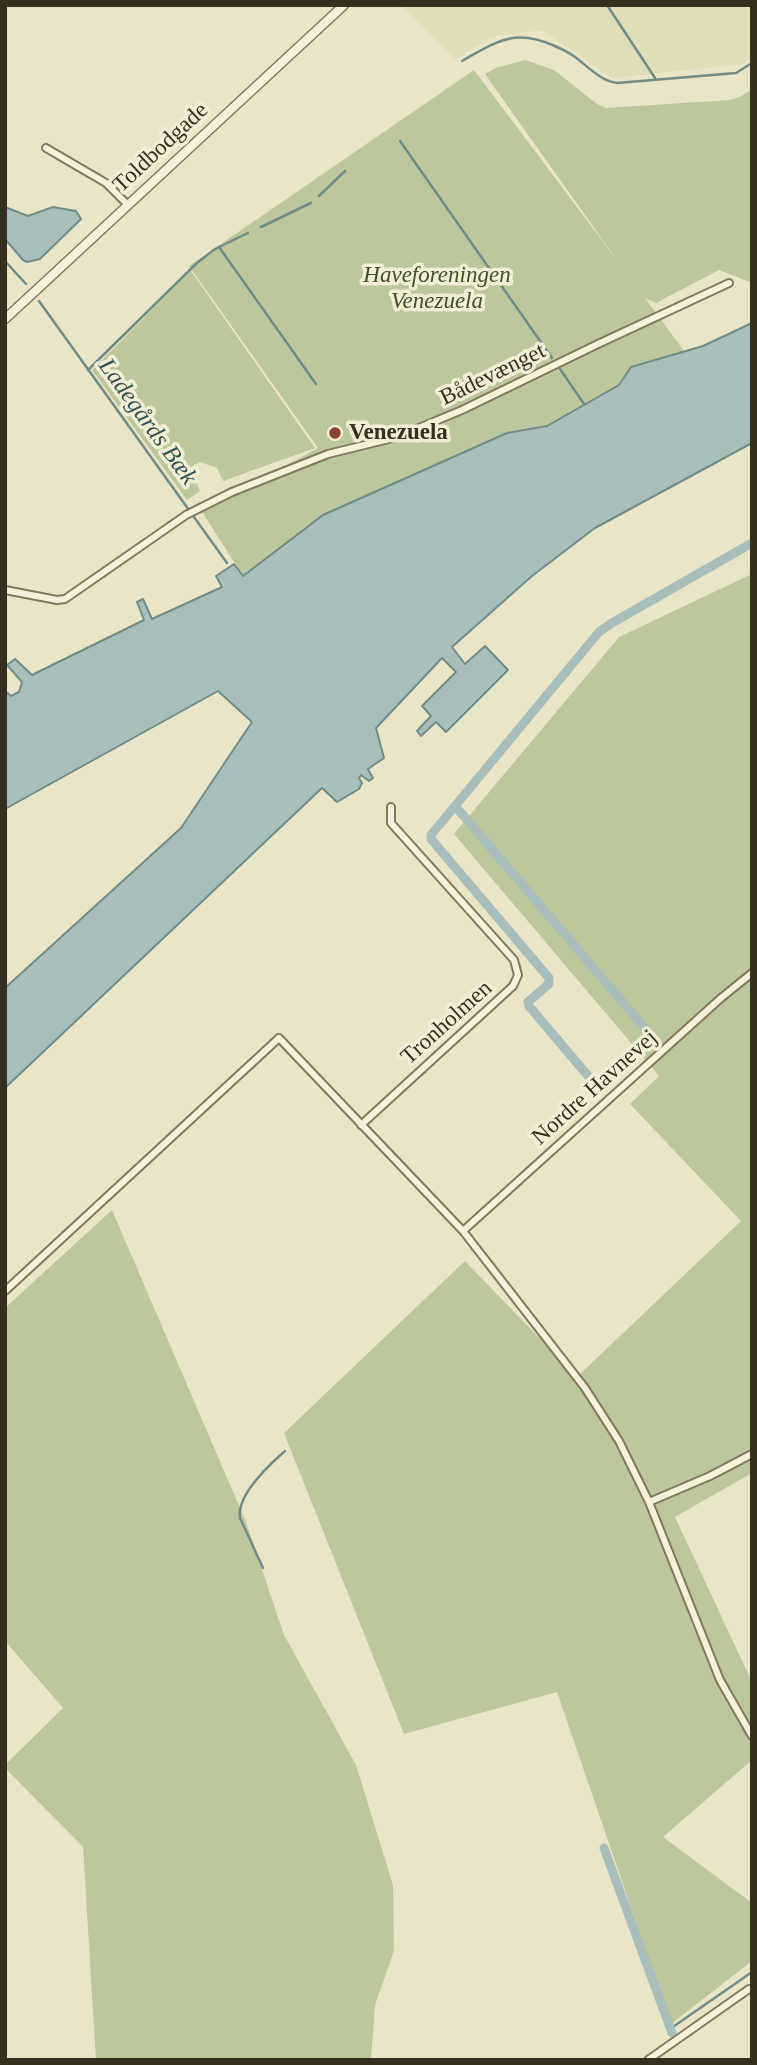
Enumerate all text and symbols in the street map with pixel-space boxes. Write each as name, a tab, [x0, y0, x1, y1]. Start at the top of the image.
street label: Toldbodgade	[108, 97, 214, 199]
park label: Haveforeningen Venezuela	[363, 262, 511, 316]
street label: Bådevænget	[436, 338, 550, 412]
water label: Ladegårds Bæk	[92, 353, 202, 491]
place label: Venezuela	[349, 419, 448, 447]
marker: Venezuela	[327, 425, 343, 441]
street label: Tronholmen	[396, 975, 498, 1071]
street label: Nordre Havnevej	[527, 1025, 663, 1151]

